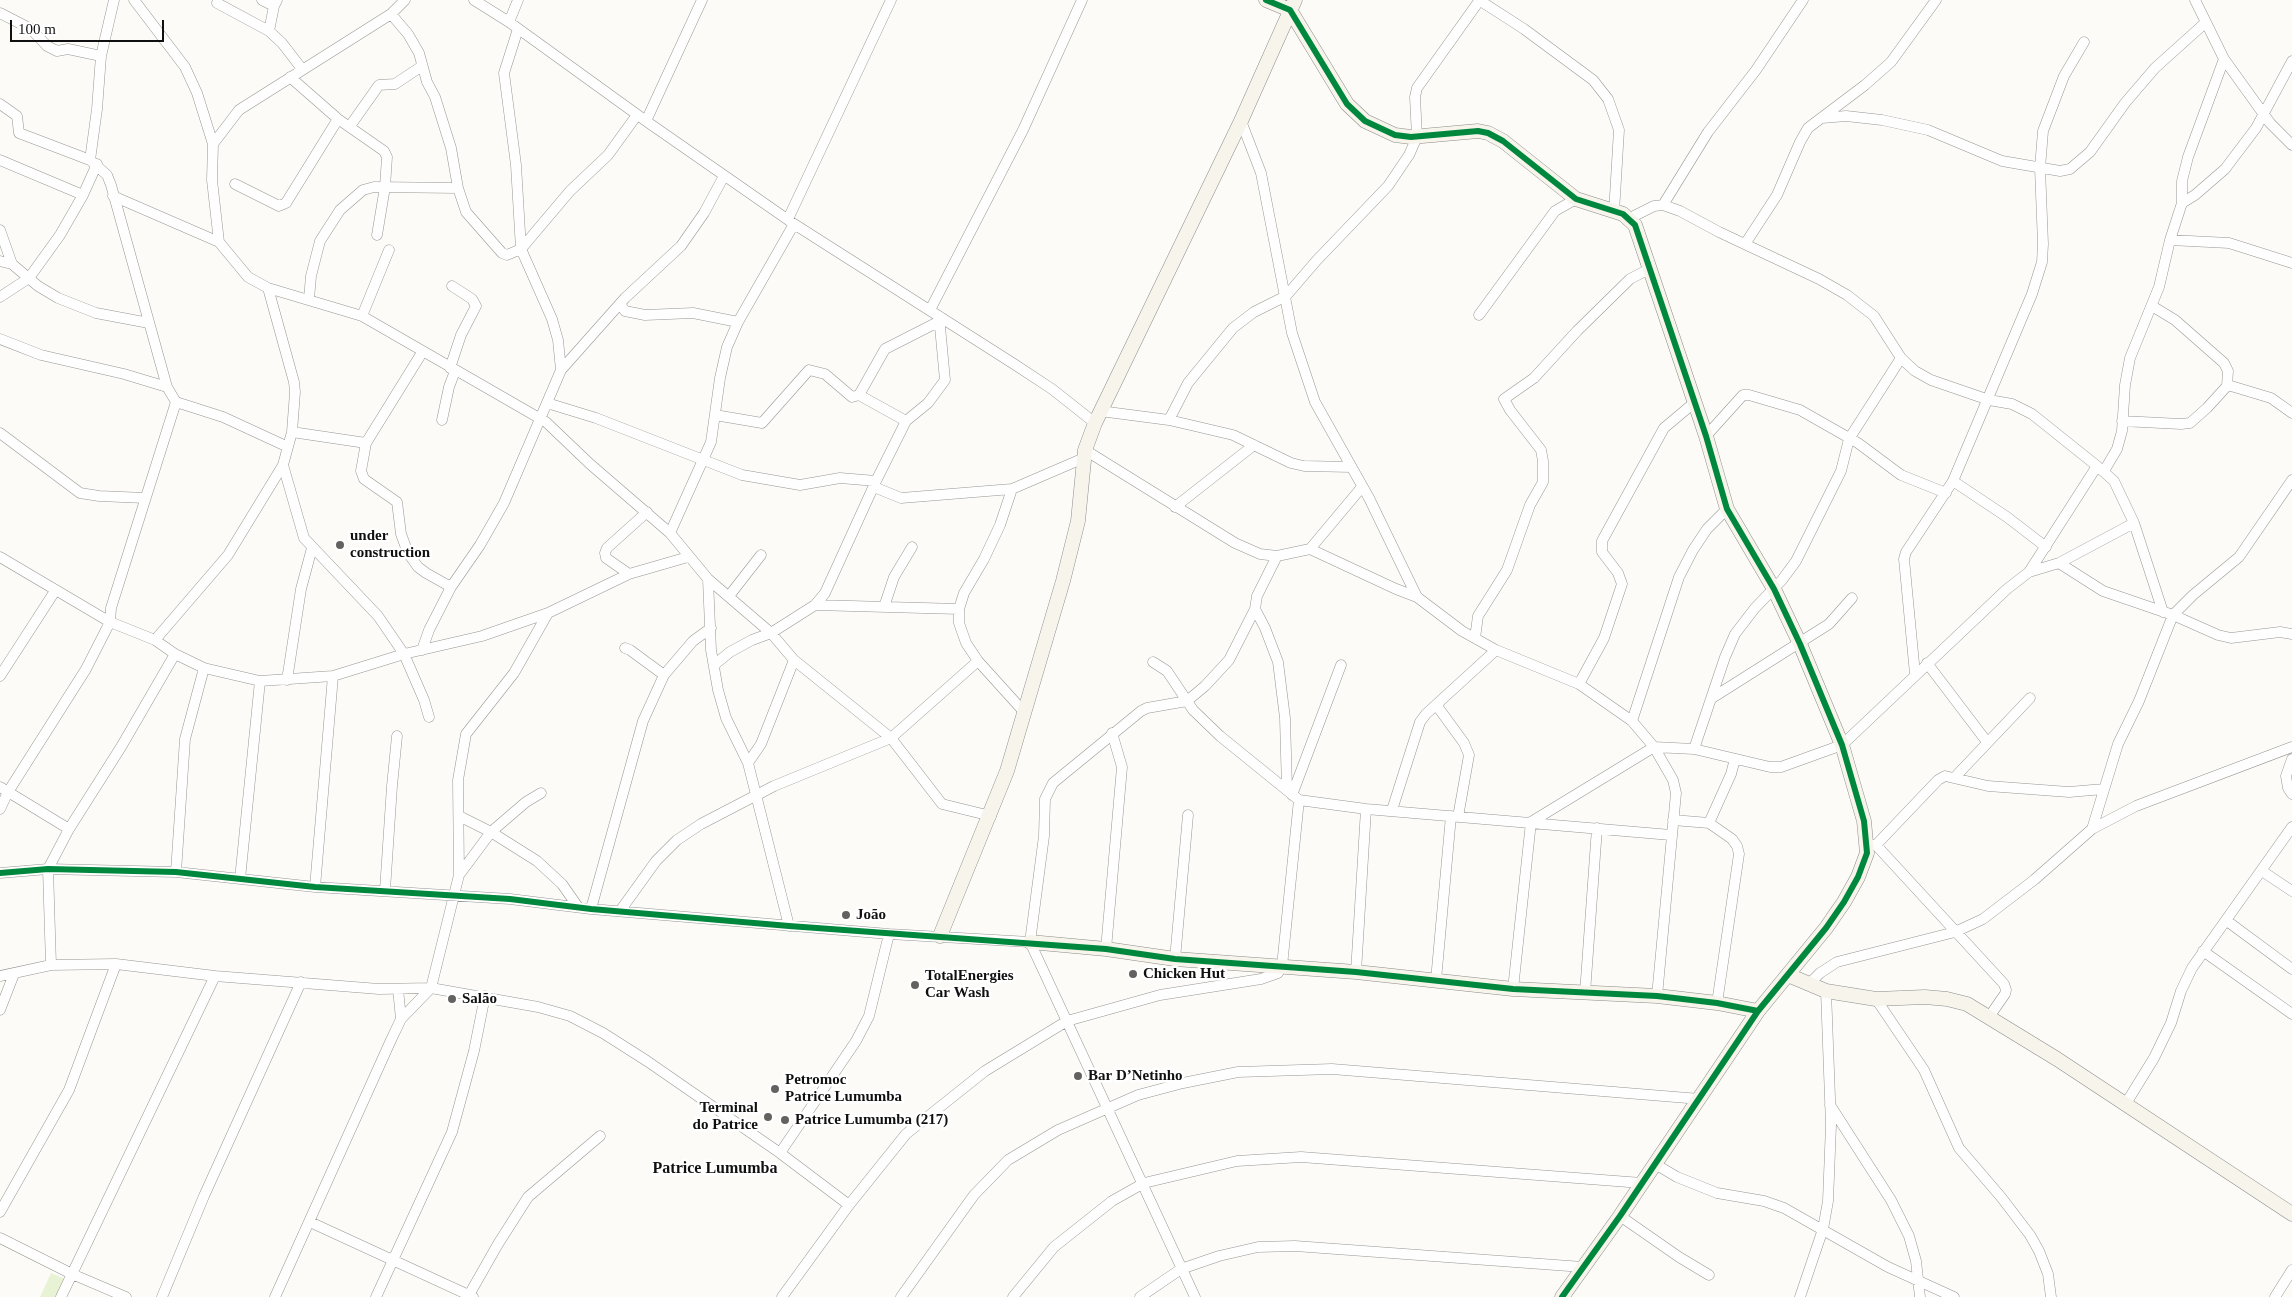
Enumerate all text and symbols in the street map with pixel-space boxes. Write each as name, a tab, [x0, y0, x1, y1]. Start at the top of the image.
scale bar	[12, 10, 166, 42]
text: 100 m	[18, 21, 56, 37]
place label: under construction	[350, 527, 430, 562]
marker: under construction	[334, 539, 346, 551]
place label: João	[856, 906, 886, 924]
marker: João	[840, 909, 852, 921]
place label: Chicken Hut	[1143, 965, 1225, 983]
place label: TotalEnergies Car Wash	[925, 967, 1014, 1002]
marker: Chicken Hut	[1127, 968, 1139, 980]
marker: TotalEnergies Car Wash	[909, 979, 921, 991]
place label: Salão	[462, 990, 497, 1008]
marker: Salão	[446, 993, 458, 1005]
place label: Bar D’Netinho	[1088, 1067, 1183, 1085]
marker: Bar D’Netinho	[1072, 1070, 1084, 1082]
place label: Petromoc Patrice Lumumba	[785, 1071, 902, 1106]
marker: Petromoc Patrice Lumumba	[769, 1083, 781, 1095]
place label: Terminal do Patrice	[693, 1099, 758, 1134]
marker: Terminal do Patrice	[762, 1111, 774, 1123]
place label: Patrice Lumumba (217)	[795, 1111, 948, 1129]
marker: Patrice Lumumba (217)	[779, 1114, 791, 1126]
district label: Patrice Lumumba	[653, 1159, 777, 1179]

